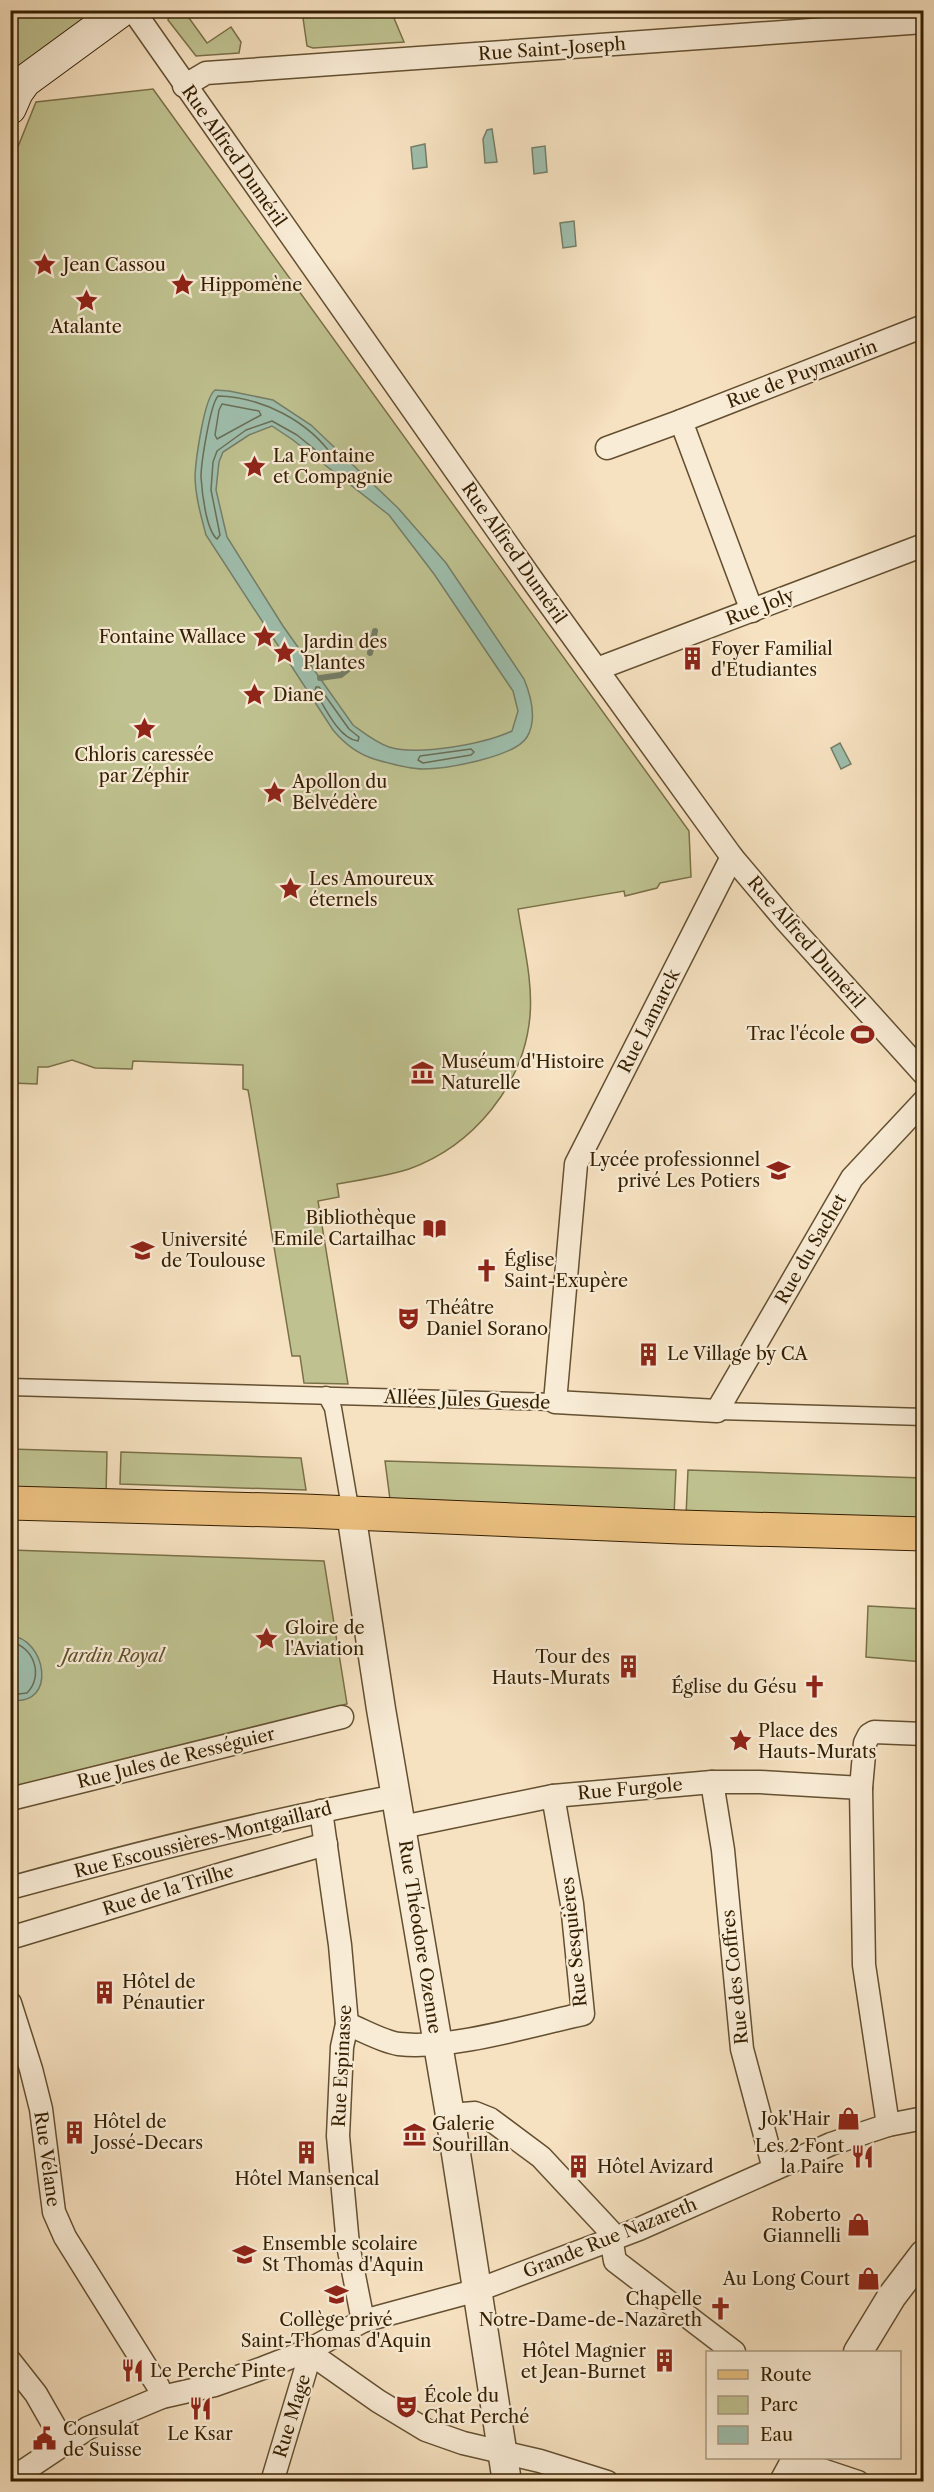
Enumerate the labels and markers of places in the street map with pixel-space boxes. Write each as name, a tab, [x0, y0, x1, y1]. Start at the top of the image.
place icon: Jean Cassou	[32, 252, 58, 278]
place label: Jean Cassou	[60, 254, 166, 276]
place icon: Hippomène	[169, 272, 195, 298]
place label: Hippomène	[200, 274, 302, 296]
place icon: Atalante	[73, 288, 99, 314]
place label: Atalante	[49, 316, 122, 338]
place label: La Fontaine et Compagnie	[273, 445, 393, 488]
place icon: La Fontaine et Compagnie	[242, 453, 268, 479]
place icon: Fontaine Wallace	[251, 624, 277, 650]
place label: Fontaine Wallace	[99, 626, 246, 648]
place label: Jardin des Plantes	[300, 631, 387, 674]
place label: Foyer Familial d'Etudiantes	[711, 638, 833, 681]
place icon: Jardin des Plantes	[272, 639, 298, 665]
building icon: Foyer Familial d'Etudiantes	[680, 646, 706, 672]
place icon: Diane	[242, 682, 268, 708]
place label: Diane	[273, 684, 324, 706]
place icon: Chloris caressée par Zéphir	[131, 716, 157, 742]
place label: Chloris caressée par Zéphir	[74, 744, 214, 787]
place label: Apollon du Belvédère	[291, 771, 387, 814]
place icon: Apollon du Belvédère	[261, 779, 287, 805]
place label: Les Amoureux éternels	[309, 868, 435, 911]
place icon: Les Amoureux éternels	[278, 876, 304, 902]
sports icon: Trac l'école	[850, 1021, 876, 1047]
place label: Trac l'école	[746, 1023, 845, 1045]
place label: Muséum d'Histoire Naturelle	[441, 1051, 604, 1094]
museum icon: Muséum d'Histoire Naturelle	[410, 1059, 436, 1085]
place label: Lycée professionnel privé Les Potiers	[589, 1149, 760, 1192]
school or university icon: Lycée professionnel privé Les Potiers	[765, 1157, 791, 1183]
place label: Bibliothèque Emile Cartailhac	[273, 1207, 416, 1250]
library icon: Bibliothèque Emile Cartailhac	[421, 1215, 447, 1241]
place label: Université de Toulouse	[161, 1229, 266, 1272]
school or university icon: Université de Toulouse	[130, 1237, 156, 1263]
place label: Église Saint-Exupère	[504, 1248, 628, 1292]
church icon: Église Saint-Exupère	[473, 1257, 499, 1283]
place label: Théâtre Daniel Sorano	[426, 1297, 548, 1340]
theatre icon: Théâtre Daniel Sorano	[395, 1305, 421, 1331]
building icon: Le Village by CA	[636, 1341, 662, 1367]
place label: Le Village by CA	[667, 1343, 809, 1365]
place label: Gloire de l'Aviation	[285, 1617, 365, 1660]
place icon: Gloire de l'Aviation	[254, 1625, 280, 1651]
place label: Tour des Hauts-Murats	[492, 1646, 610, 1689]
building icon: Tour des Hauts-Murats	[615, 1654, 641, 1680]
church icon: Église du Gésu	[802, 1674, 828, 1700]
place label: Église du Gésu	[671, 1675, 797, 1698]
place label: Place des Hauts-Murats	[758, 1720, 876, 1763]
place icon: Place des Hauts-Murats	[727, 1728, 753, 1754]
place label: Hôtel de Pénautier	[122, 1971, 205, 2014]
building icon: Hôtel de Pénautier	[91, 1979, 117, 2005]
shop icon: Jok'Hair	[835, 2106, 861, 2132]
place label: Jok'Hair	[758, 2108, 830, 2130]
place label: Hôtel de Jossé-Decars	[90, 2111, 203, 2154]
place label: Galerie Sourillan	[432, 2113, 509, 2156]
building icon: Hôtel de Jossé-Decars	[62, 2119, 88, 2145]
museum icon: Galerie Sourillan	[401, 2121, 427, 2147]
place label: Les 2 Font la Paire	[755, 2135, 845, 2178]
building icon: Hôtel Mansencal	[294, 2140, 320, 2166]
restaurant icon: Les 2 Font la Paire	[849, 2143, 875, 2169]
building icon: Hôtel Avizard	[566, 2154, 592, 2180]
place label: Hôtel Avizard	[597, 2156, 713, 2178]
place label: Hôtel Mansencal	[235, 2168, 379, 2190]
place label: Roberto Giannelli	[763, 2204, 842, 2247]
shop icon: Roberto Giannelli	[846, 2212, 872, 2238]
place label: Ensemble scolaire St Thomas d'Aquin	[262, 2233, 424, 2276]
school or university icon: Ensemble scolaire St Thomas d'Aquin	[231, 2241, 257, 2267]
shop icon: Au Long Court	[855, 2266, 881, 2292]
place label: Au Long Court	[722, 2268, 851, 2290]
school or university icon: Collège privé Saint-Thomas d'Aquin	[323, 2281, 349, 2307]
place label: Chapelle Notre-Dame-de-Nazareth	[479, 2288, 702, 2331]
church icon: Chapelle Notre-Dame-de-Nazareth	[707, 2296, 733, 2322]
place label: Collège privé Saint-Thomas d'Aquin	[241, 2309, 431, 2352]
place label: Hôtel Magnier et Jean-Burnet	[521, 2340, 647, 2383]
building icon: Hôtel Magnier et Jean-Burnet	[651, 2348, 677, 2374]
restaurant icon: Le Perche Pinte	[119, 2358, 145, 2384]
place label: Le Perche Pinte	[150, 2360, 286, 2382]
place label: École du Chat Perché	[424, 2384, 529, 2428]
theatre icon: École du Chat Perché	[393, 2393, 419, 2419]
restaurant icon: Le Ksar	[187, 2395, 213, 2421]
place label: Consulat de Suisse	[63, 2418, 142, 2461]
place label: Le Ksar	[167, 2423, 233, 2445]
public building icon: Consulat de Suisse	[32, 2426, 58, 2452]

